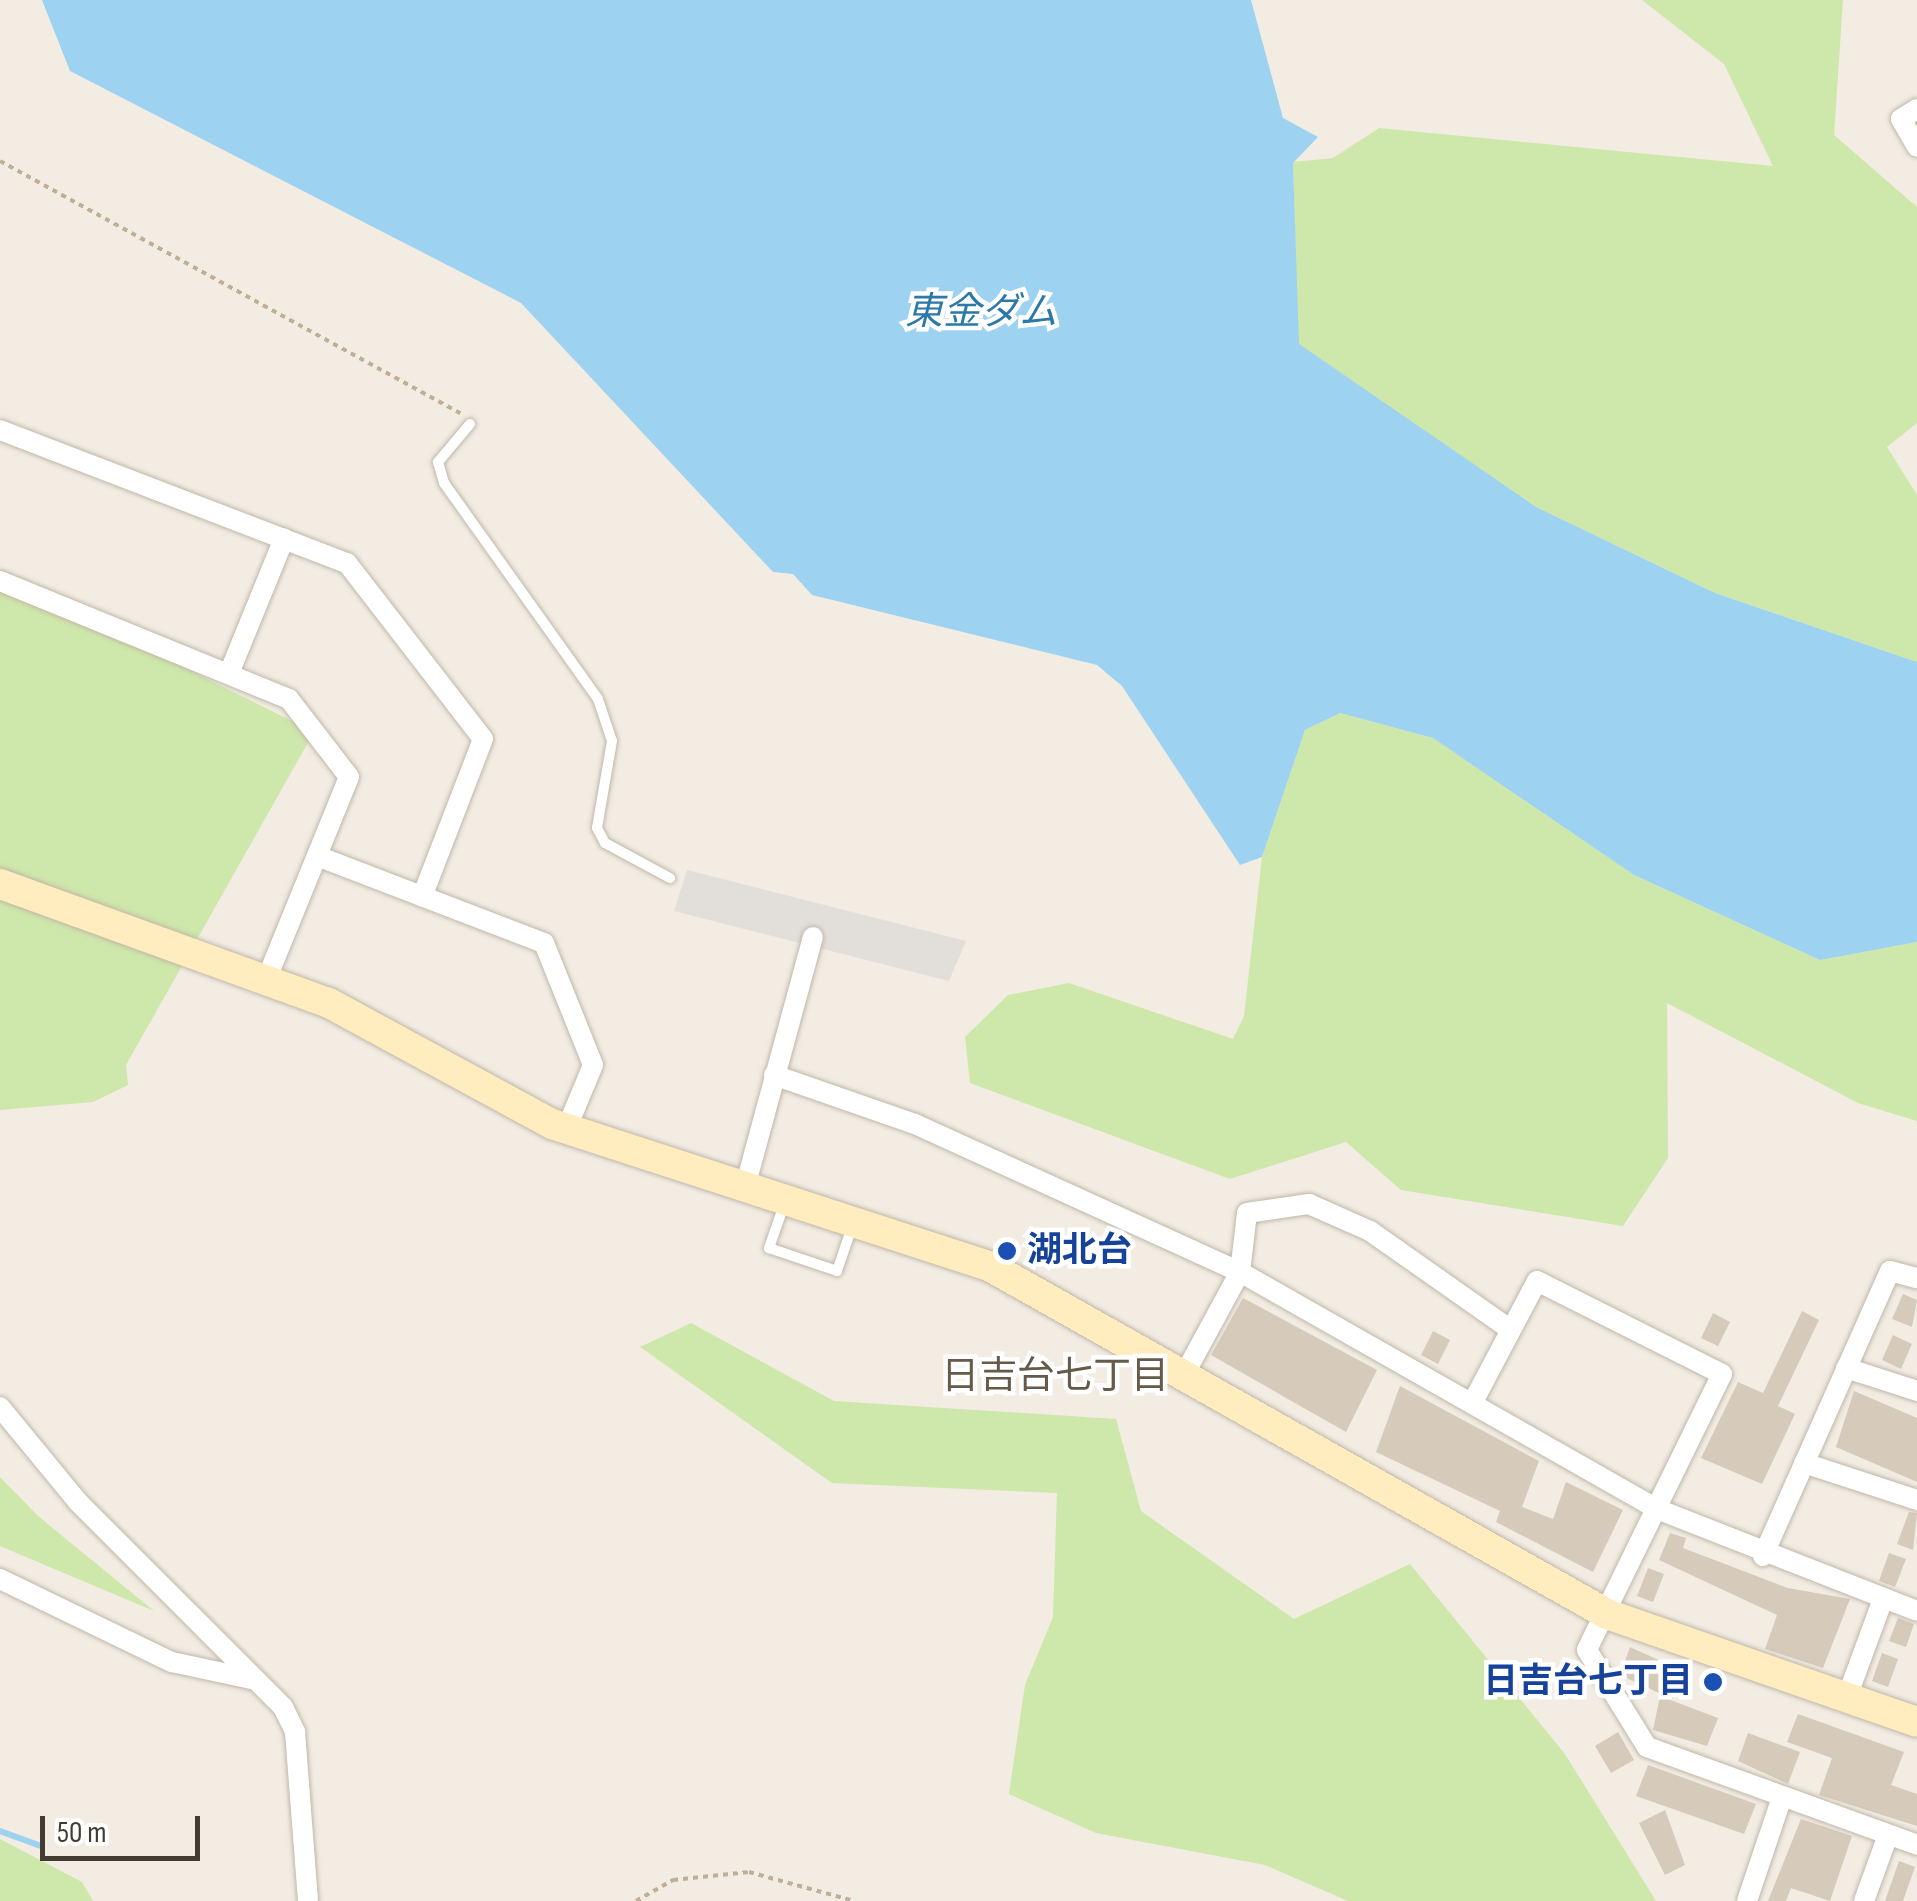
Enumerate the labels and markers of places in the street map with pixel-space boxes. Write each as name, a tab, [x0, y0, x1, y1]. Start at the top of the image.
place label: 湖北台	[1027, 1230, 1132, 1272]
marker: 湖北台	[996, 1240, 1018, 1262]
place label: 日吉台七丁目	[1483, 1661, 1693, 1703]
marker: 日吉台七丁目	[1702, 1671, 1724, 1693]

